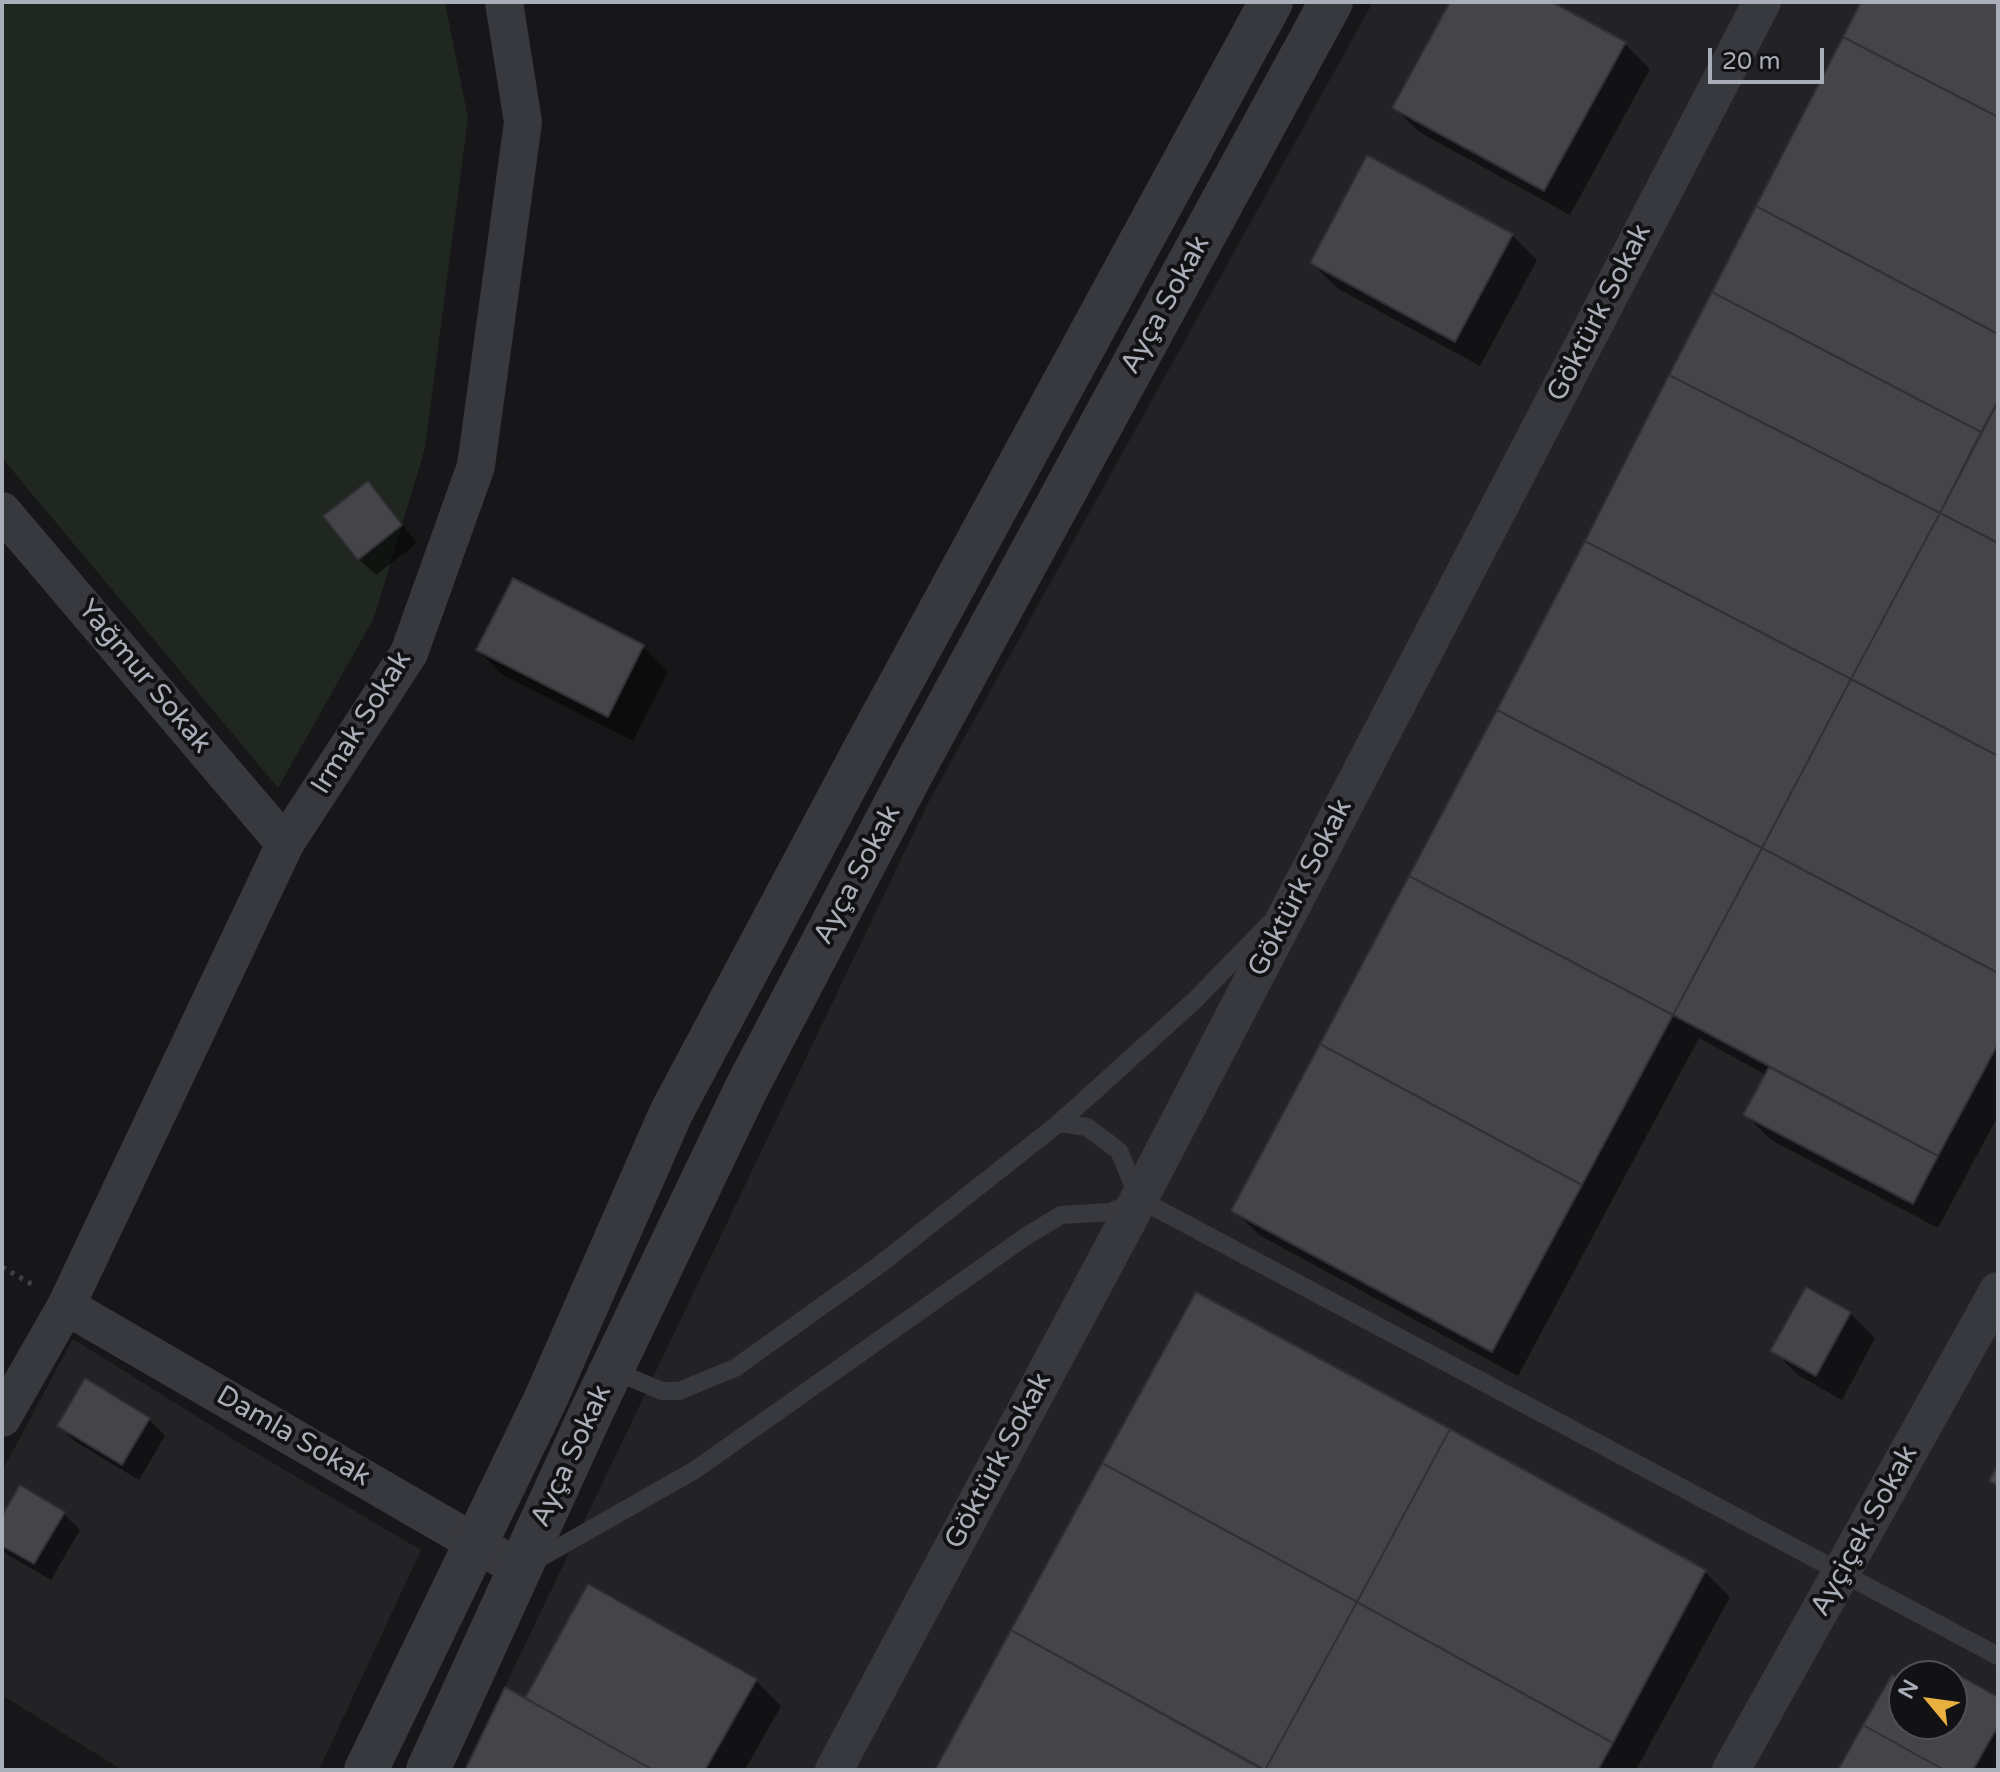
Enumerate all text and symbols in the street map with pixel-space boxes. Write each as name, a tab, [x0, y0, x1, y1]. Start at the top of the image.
scale bar	[1712, 32, 1828, 82]
text: 20 m	[1722, 47, 1780, 76]
street label: Göktürk Sokak	[1541, 219, 1659, 407]
street label: Ayça Sokak	[1114, 230, 1218, 380]
street label: Yağmur Sokak	[70, 593, 218, 761]
street label: Irmak Sokak	[305, 645, 419, 801]
street label: Göktürk Sokak	[1242, 794, 1360, 982]
street label: Ayça Sokak	[807, 800, 909, 950]
street label: Göktürk Sokak	[938, 1367, 1060, 1555]
street label: Damla Sokak	[210, 1379, 376, 1495]
street label: Ayça Sokak	[524, 1380, 620, 1532]
street label: Ayçiçek Sokak	[1804, 1440, 1926, 1622]
north arrow	[1888, 1660, 1968, 1740]
text: N	[1893, 1675, 1924, 1703]

